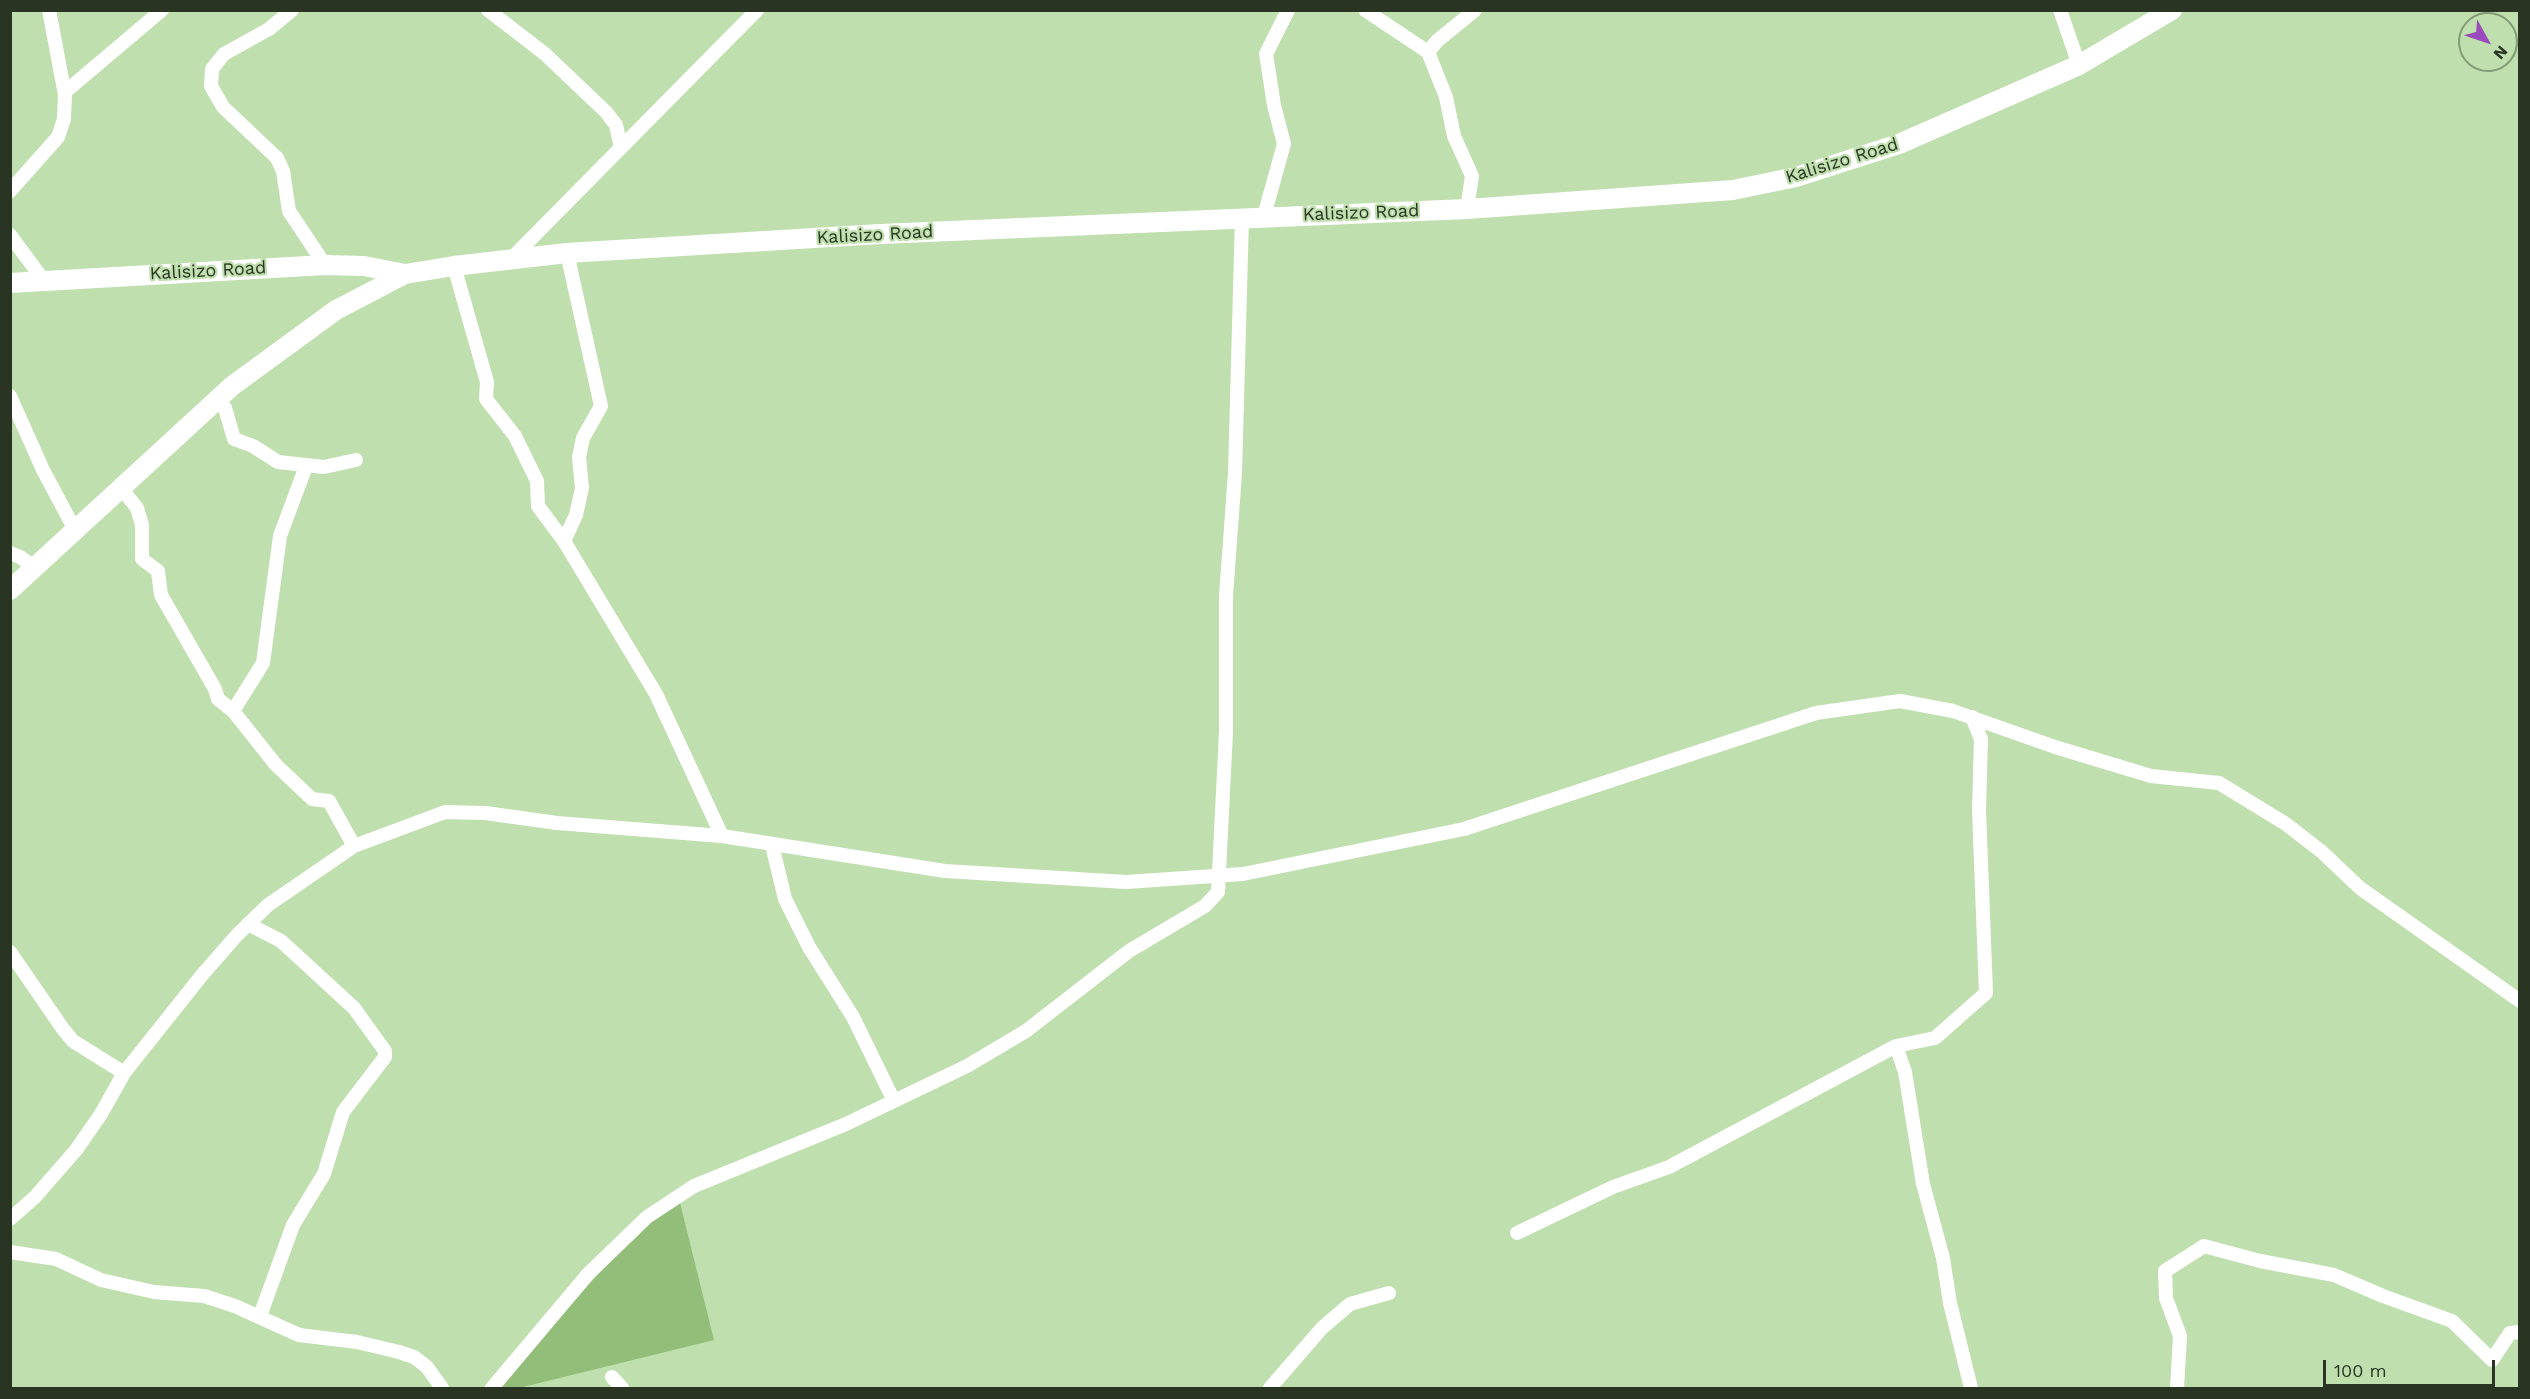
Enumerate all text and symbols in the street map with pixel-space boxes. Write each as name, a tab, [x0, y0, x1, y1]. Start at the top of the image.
north arrow	[2458, 12, 2518, 72]
text: N	[2490, 42, 2512, 63]
street label: Kalisizo Road	[1783, 134, 1901, 188]
street label: Kalisizo Road	[1302, 200, 1420, 226]
street label: Kalisizo Road	[816, 221, 934, 249]
street label: Kalisizo Road	[149, 257, 267, 285]
scale bar	[2326, 1348, 2498, 1386]
text: 100 m	[2334, 1360, 2387, 1381]

